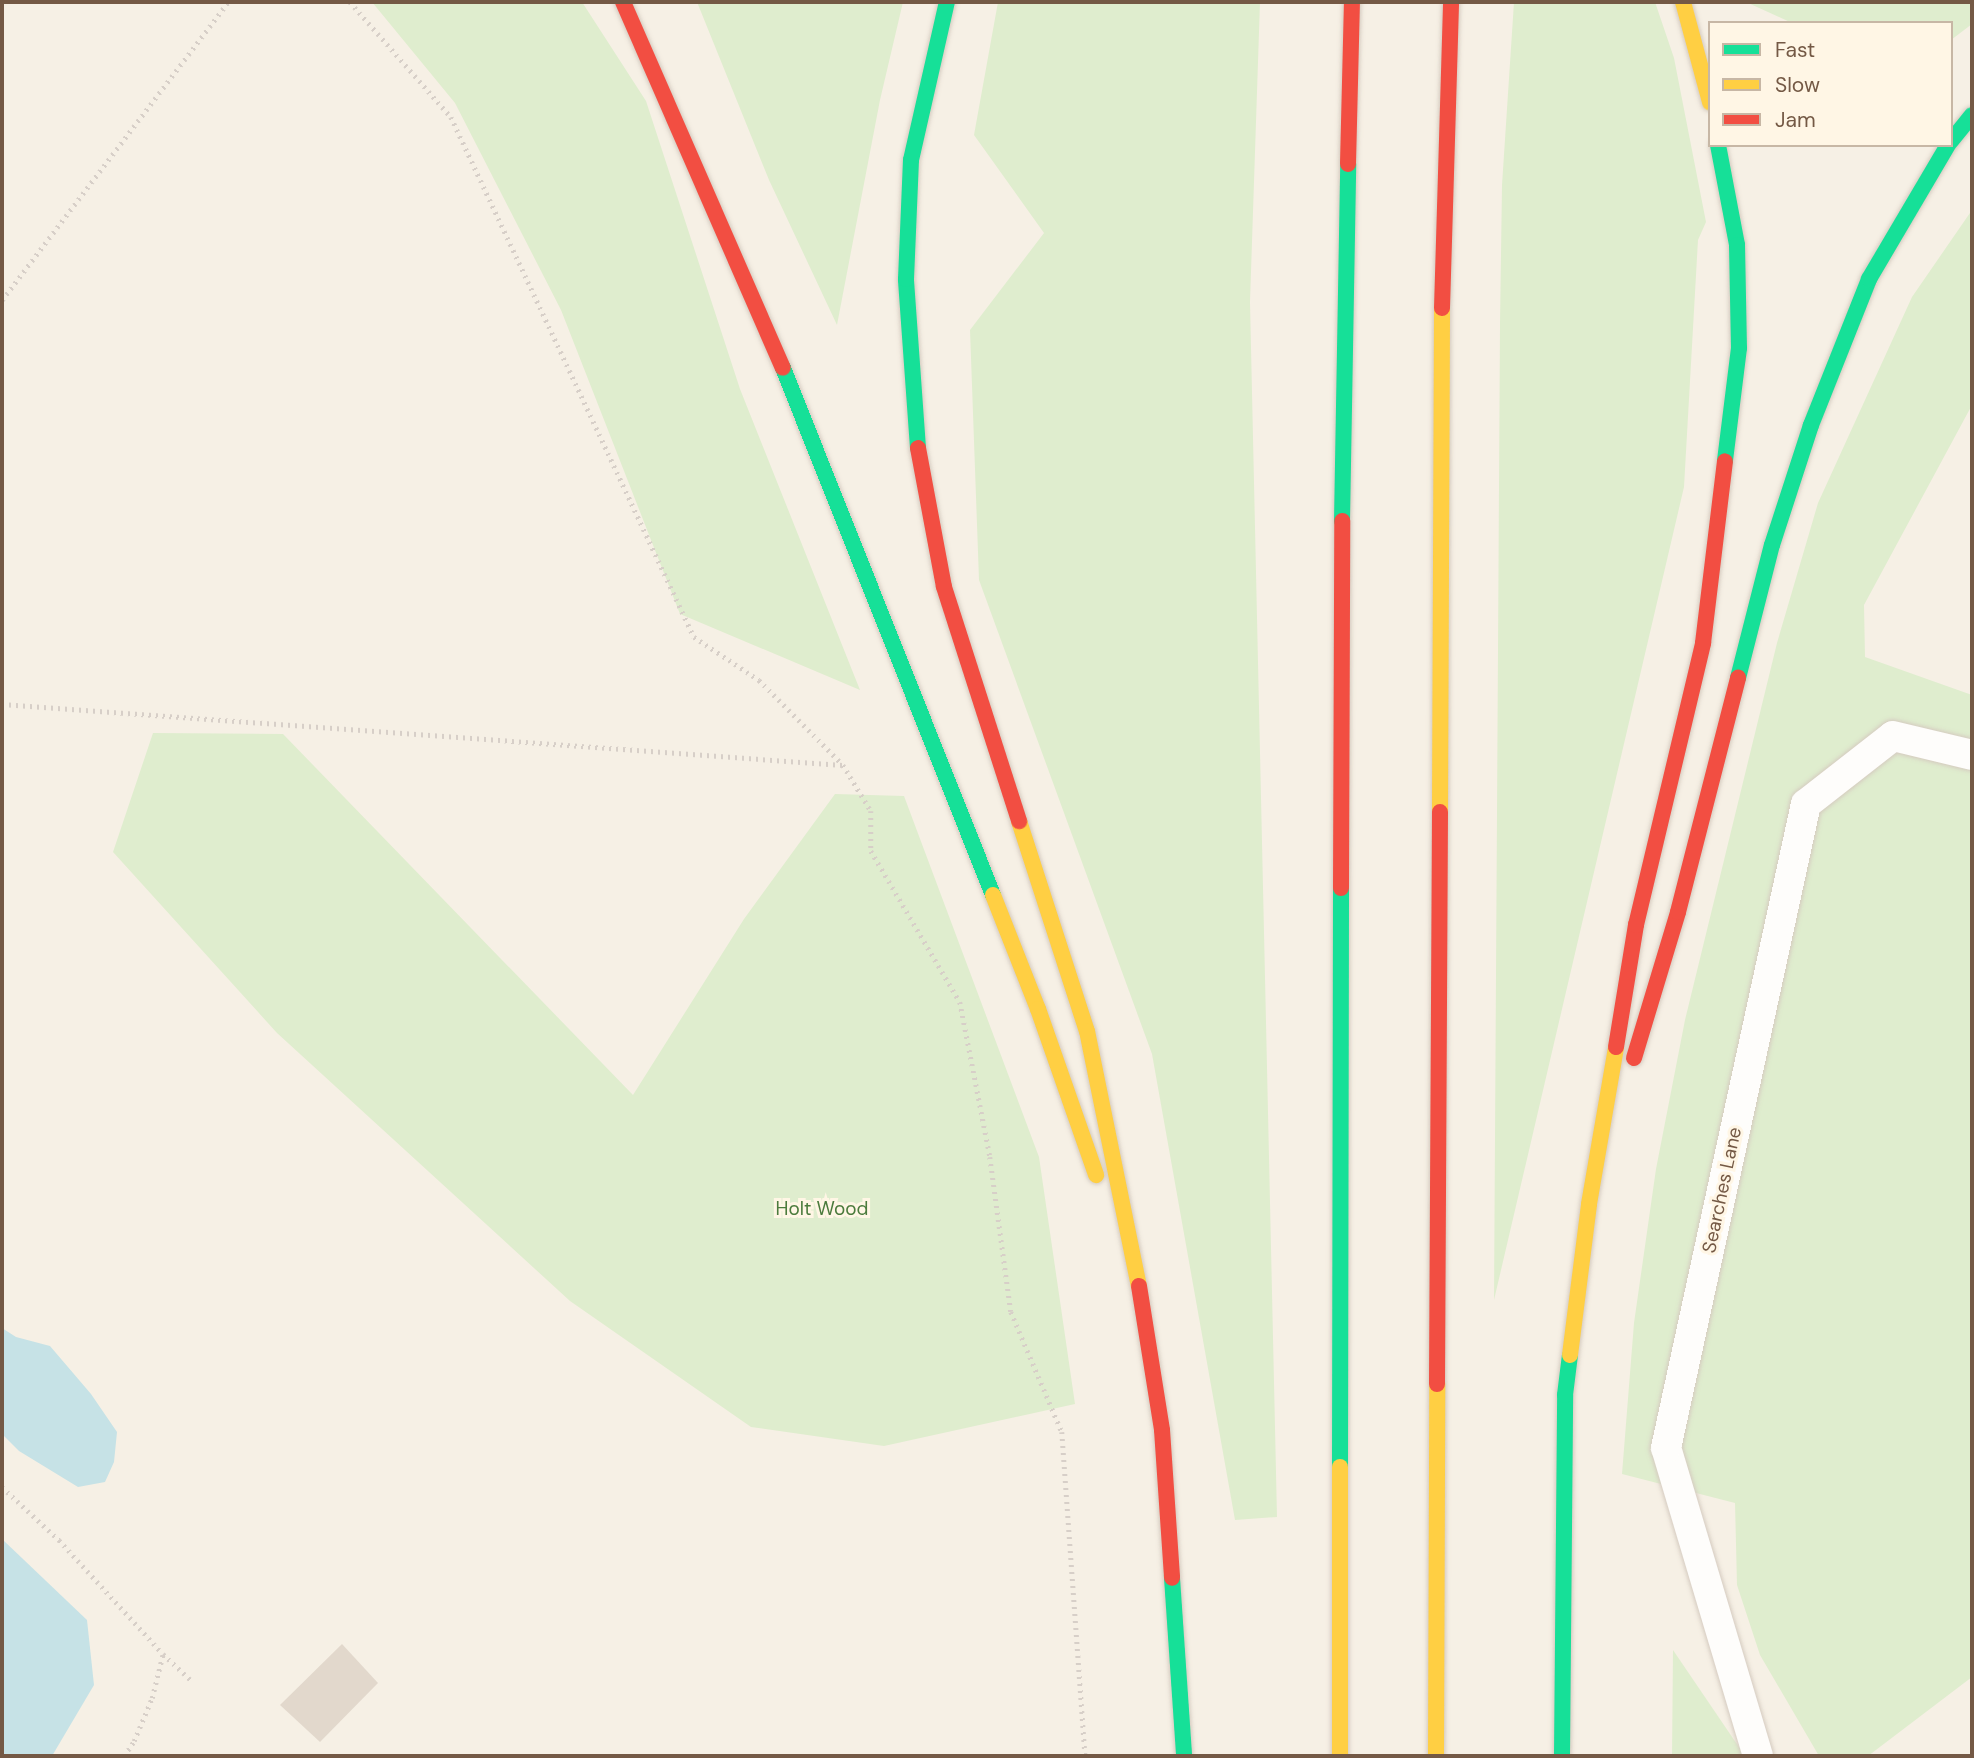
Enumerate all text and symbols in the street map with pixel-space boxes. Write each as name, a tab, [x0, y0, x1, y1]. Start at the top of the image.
legend	[1708, 21, 1953, 147]
text: Fast	[1775, 36, 1815, 64]
text: Slow	[1775, 71, 1820, 99]
text: Jam	[1775, 106, 1816, 134]
street label: Searches Lane	[1698, 1125, 1746, 1255]
park label: Holt Wood	[776, 1198, 868, 1220]

